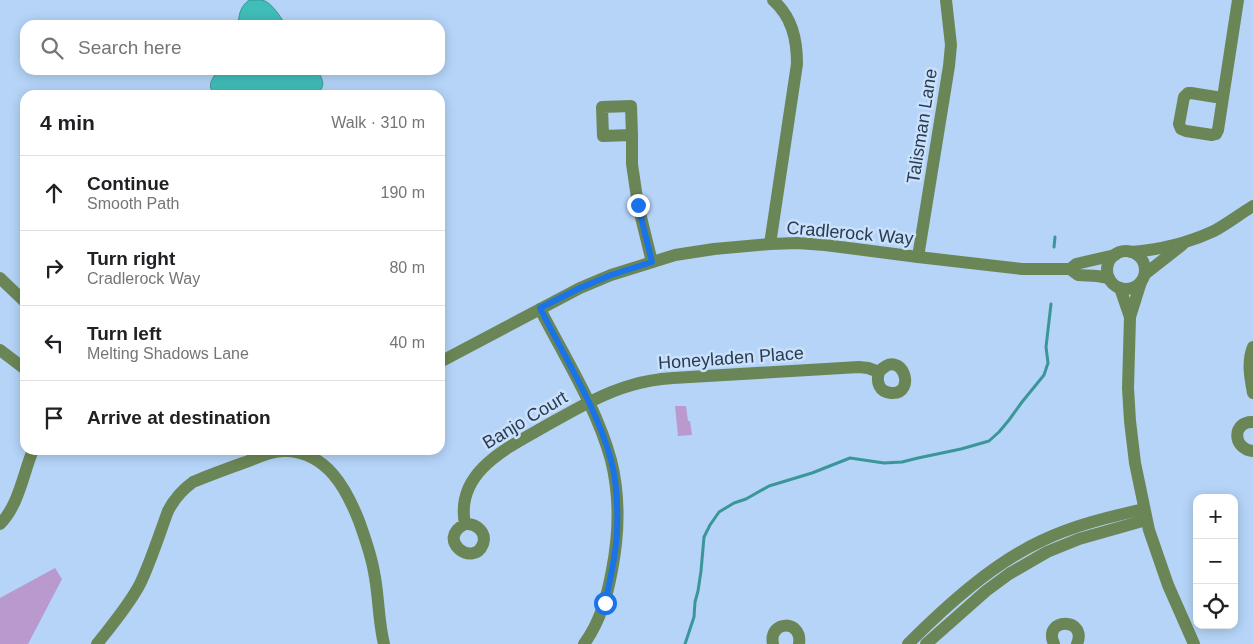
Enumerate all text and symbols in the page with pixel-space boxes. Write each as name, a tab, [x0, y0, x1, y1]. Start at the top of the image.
search box	[20, 20, 445, 75]
icon: search	[38, 34, 66, 62]
text: Search here	[78, 37, 182, 58]
street label: Talisman Lane	[903, 67, 941, 185]
text: 4 min	[40, 111, 95, 134]
text: Walk · 310 m	[331, 114, 425, 131]
text: Continue	[87, 173, 169, 194]
icon: ahead	[40, 179, 68, 207]
text: 190 m	[381, 184, 425, 201]
route end	[627, 194, 650, 217]
text: Smooth Path	[87, 195, 180, 212]
street label: Cradlerock Way	[786, 217, 914, 249]
text: Turn right	[87, 248, 175, 269]
icon: right	[40, 254, 68, 282]
text: 80 m	[389, 259, 425, 276]
text: Cradlerock Way	[87, 270, 200, 287]
text: Turn left	[87, 323, 162, 344]
icon: left	[40, 329, 68, 357]
text: 40 m	[389, 334, 425, 351]
street label: Honeyladen Place	[657, 343, 805, 373]
text: Melting Shadows Lane	[87, 345, 249, 362]
street label: Banjo Court	[479, 387, 571, 453]
icon: arrive	[40, 404, 68, 432]
text: Arrive at destination	[87, 407, 271, 428]
map controls	[1193, 494, 1238, 629]
button: +	[1193, 494, 1238, 539]
button: −	[1193, 539, 1238, 584]
button: locate	[1193, 584, 1238, 629]
route start	[594, 592, 617, 615]

